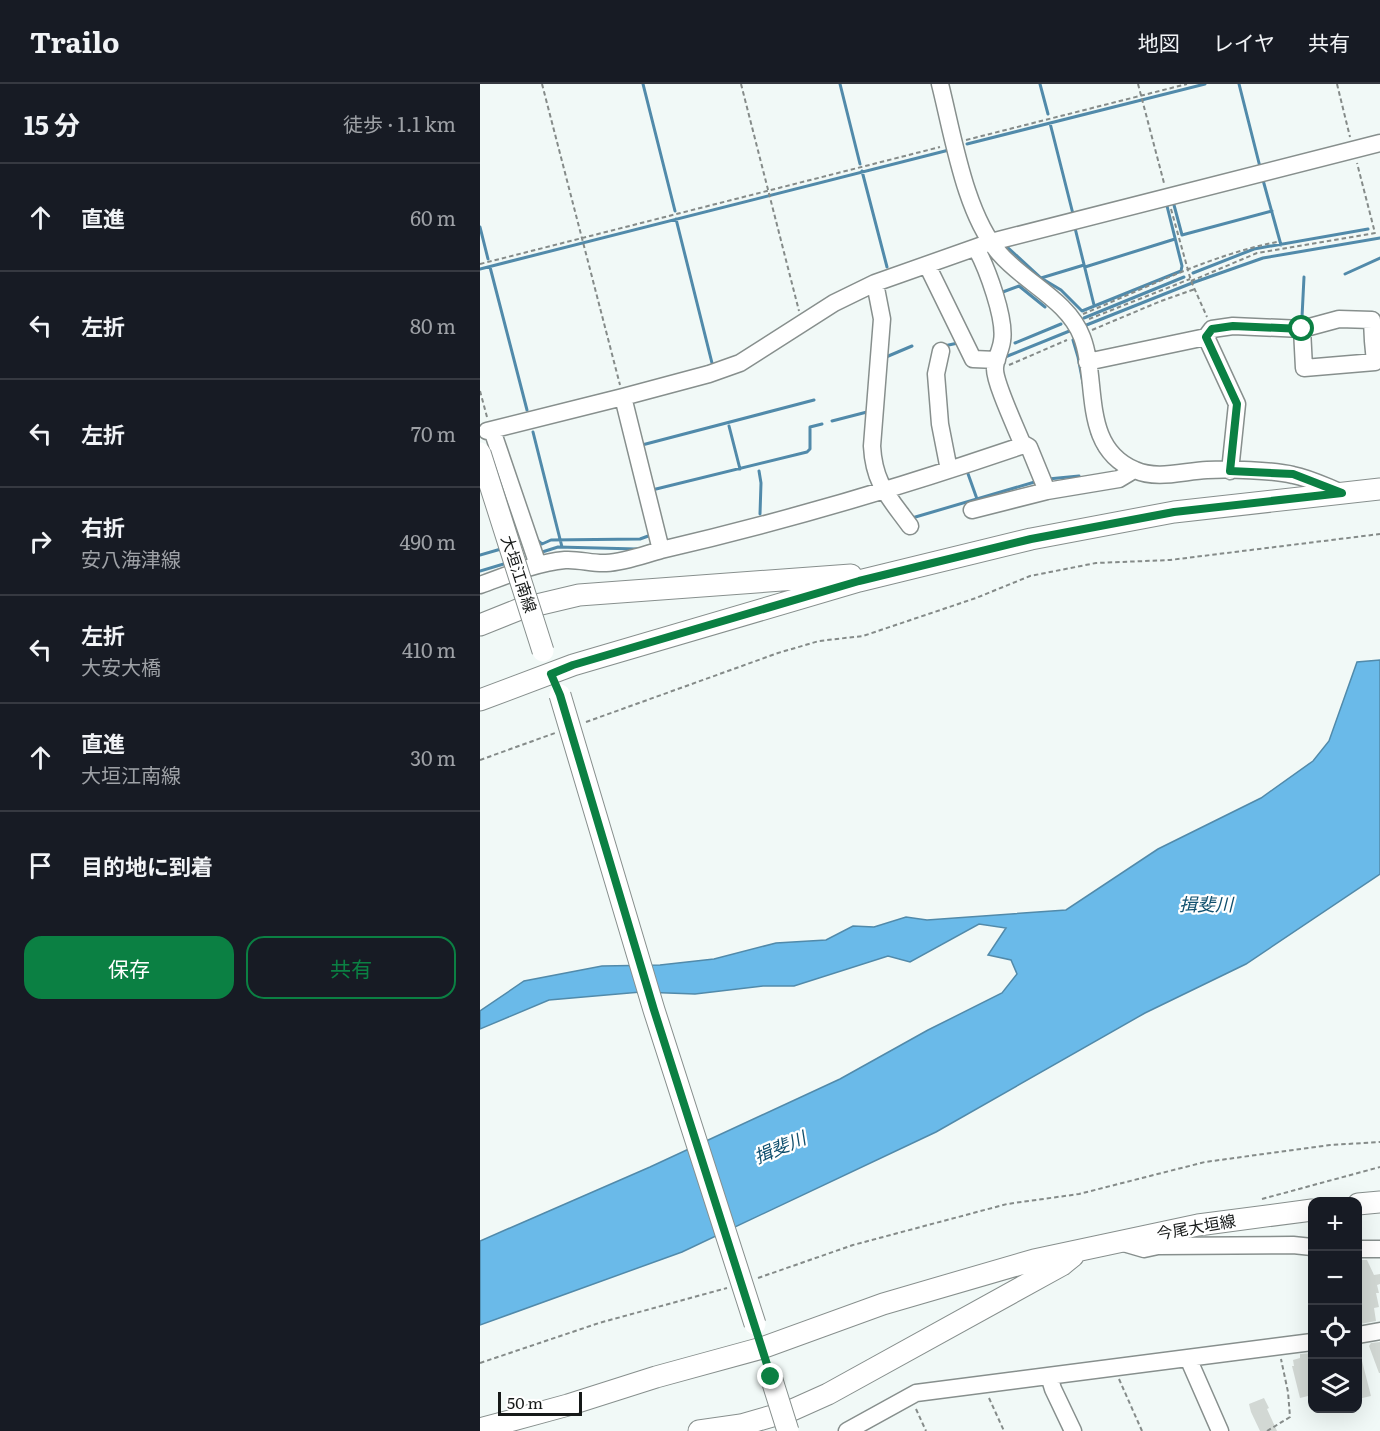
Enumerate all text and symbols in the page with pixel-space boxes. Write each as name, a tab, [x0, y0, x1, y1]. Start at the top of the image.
text: Trailo	[30, 20, 119, 62]
text: 地図	[1138, 26, 1180, 57]
text: レイヤ	[1213, 26, 1275, 57]
text: 共有	[1308, 26, 1350, 57]
text: 15 分	[24, 104, 80, 143]
text: 徒歩 · 1.1 km	[343, 108, 456, 138]
icon: ahead	[24, 201, 57, 234]
text: 直進	[81, 201, 125, 234]
text: 60 m	[410, 202, 456, 232]
icon: left	[24, 309, 57, 342]
text: 左折	[81, 309, 125, 342]
text: 80 m	[410, 310, 456, 340]
route start	[1288, 315, 1314, 341]
icon: left	[24, 417, 57, 450]
text: 左折	[81, 417, 125, 450]
text: 70 m	[411, 418, 456, 448]
text: 右折	[81, 510, 125, 543]
icon: right	[24, 525, 57, 558]
text: 490 m	[400, 526, 456, 556]
street label: 大垣江南線	[496, 532, 544, 615]
text: 安八海津線	[81, 543, 181, 573]
text: 左折	[81, 618, 125, 651]
icon: left	[24, 633, 57, 666]
text: 410 m	[402, 634, 456, 664]
text: 大安大橋	[81, 651, 161, 681]
text: 直進	[81, 726, 125, 759]
icon: ahead	[24, 741, 57, 774]
text: 30 m	[410, 742, 456, 772]
text: 大垣江南線	[81, 759, 181, 789]
icon: arrive	[24, 849, 57, 882]
text: 目的地に到着	[81, 849, 213, 882]
water label: 揖斐川	[1179, 890, 1235, 917]
button: 保存	[24, 936, 234, 999]
button: 共有	[246, 936, 456, 999]
water label: 揖斐川	[749, 1123, 811, 1170]
map controls	[1308, 1197, 1362, 1413]
button: +	[1308, 1197, 1362, 1251]
street label: 今尾大垣線	[1154, 1207, 1237, 1245]
button: −	[1308, 1251, 1362, 1305]
button: locate	[1308, 1305, 1362, 1359]
button: layers	[1308, 1359, 1362, 1413]
route end	[757, 1363, 783, 1389]
scale bar	[498, 1389, 582, 1416]
text: 50 m	[507, 1390, 543, 1414]

